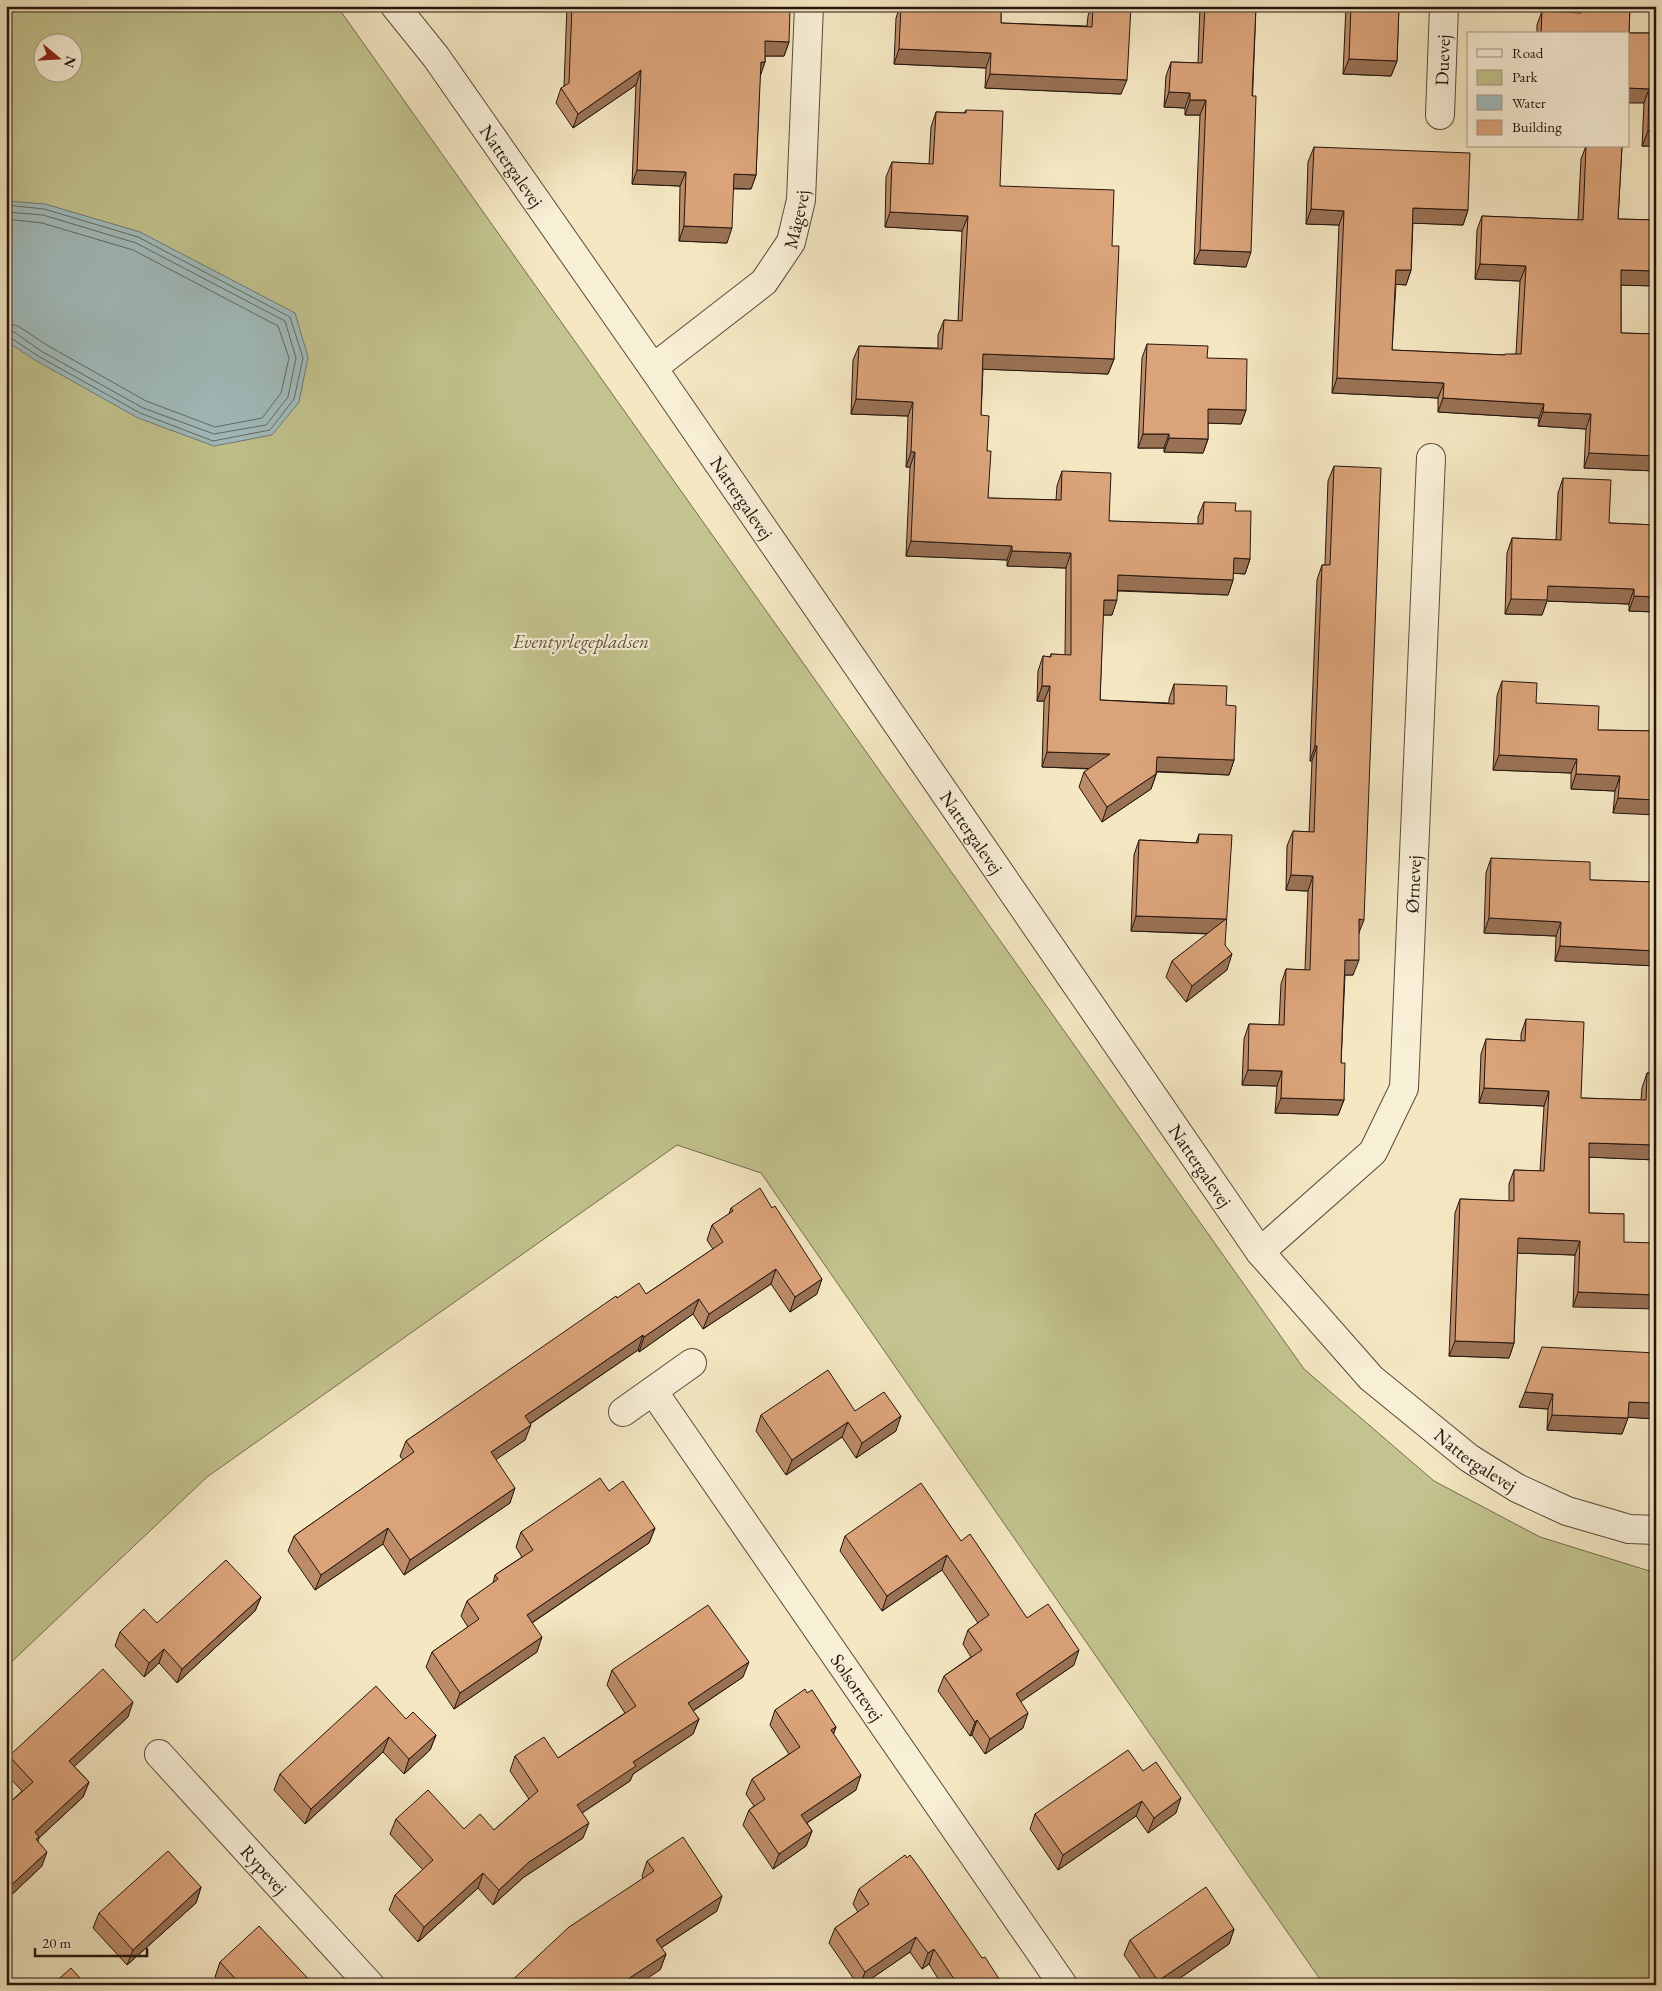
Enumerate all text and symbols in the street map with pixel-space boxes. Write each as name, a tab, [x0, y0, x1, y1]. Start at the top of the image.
north arrow	[32, 32, 82, 82]
legend	[1467, 32, 1630, 148]
street label: Duevej	[1429, 34, 1455, 86]
text: Road	[1512, 43, 1544, 62]
text: N	[60, 54, 81, 71]
text: Park	[1512, 67, 1539, 86]
text: Water	[1512, 93, 1546, 112]
text: Building	[1512, 117, 1562, 136]
street label: Nattergalevej	[474, 119, 550, 212]
street label: Mågevej	[777, 190, 814, 251]
street label: Nattergalevej	[705, 451, 779, 544]
park label: Eventyrlegepladsen	[512, 629, 649, 654]
street label: Nattergalevej	[934, 786, 1009, 879]
street label: Ørnevej	[1399, 855, 1426, 914]
street label: Nattergalevej	[1163, 1119, 1238, 1212]
street label: Nattergalevej	[1429, 1422, 1522, 1497]
street label: Solsortevej	[825, 1648, 890, 1726]
street label: Rypevej	[235, 1839, 293, 1899]
scale bar	[35, 1926, 148, 1958]
text: 20 m	[42, 1933, 71, 1952]

